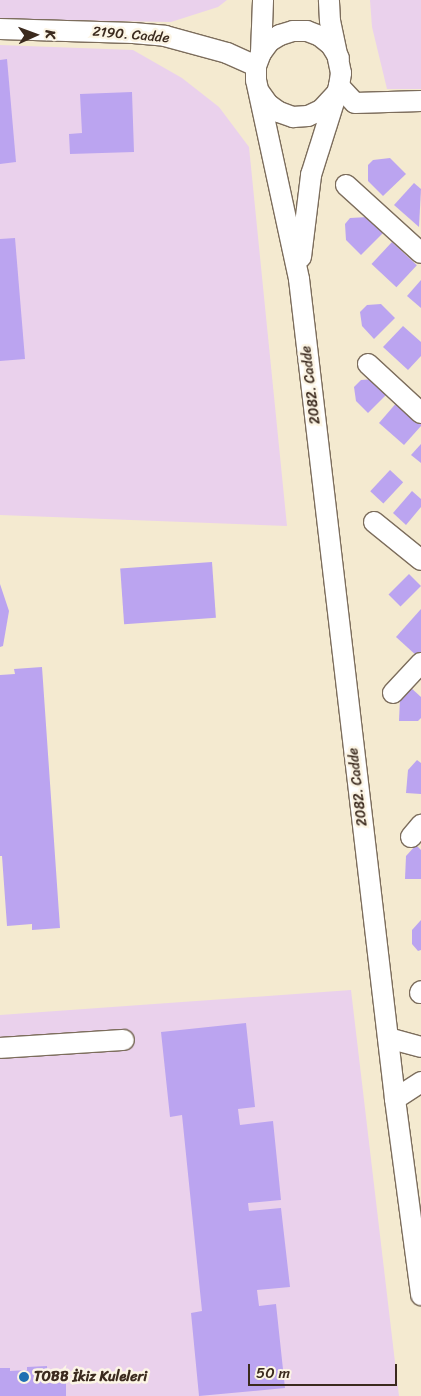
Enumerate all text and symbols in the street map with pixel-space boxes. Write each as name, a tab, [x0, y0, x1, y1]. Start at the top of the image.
north arrow	[10, 10, 60, 60]
street label: 2190. Cadde	[92, 23, 170, 47]
text: K	[38, 30, 63, 39]
street label: 2082. Cadde	[298, 345, 324, 425]
street label: 2082. Cadde	[345, 747, 371, 827]
scale bar	[251, 1354, 400, 1386]
text: 50 m	[256, 1360, 290, 1386]
place label: TOBB İkiz Kuleleri	[34, 1369, 147, 1385]
marker: TOBB İkiz Kuleleri	[18, 1371, 30, 1383]

